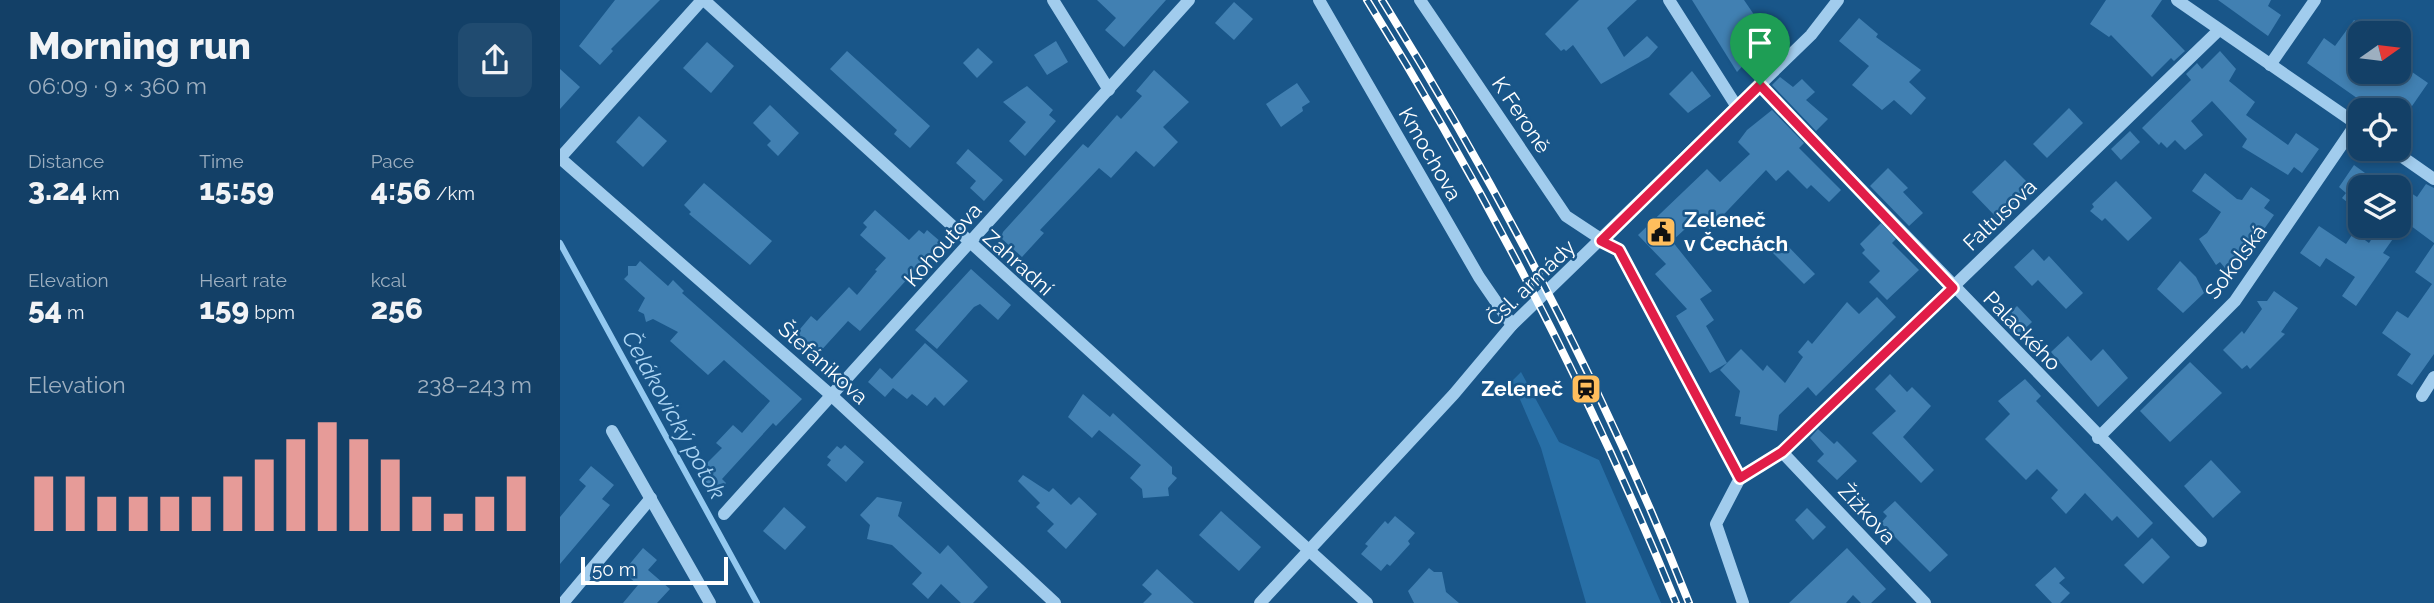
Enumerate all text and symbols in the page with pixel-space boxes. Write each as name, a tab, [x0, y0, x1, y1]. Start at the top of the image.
pin	[1730, 13, 1790, 85]
north arrow	[2348, 21, 2412, 84]
map controls	[2348, 21, 2411, 238]
text: Morning run	[28, 23, 251, 68]
button: share	[458, 23, 532, 97]
icon: arrive	[1741, 24, 1779, 62]
text: 06:09 · 9 × 360 m	[28, 72, 207, 99]
street label: K Feroně	[1487, 72, 1556, 158]
button: locate	[2348, 98, 2411, 161]
street label: Kmochova	[1394, 103, 1467, 205]
text: Distance	[28, 150, 104, 172]
text: Time	[199, 150, 244, 172]
text: Pace	[371, 150, 414, 172]
text: 3.24	[28, 172, 87, 207]
text: 15:59	[199, 172, 274, 207]
text: 4:56	[371, 172, 431, 207]
street label: Faltusova	[1958, 174, 2042, 256]
button: layers	[2348, 175, 2411, 238]
text: km	[87, 182, 119, 204]
text: /km	[431, 182, 475, 204]
street label: Kohoutova	[899, 198, 987, 292]
place label: Zeleneč v Čechách	[1684, 207, 1788, 256]
public building icon: Zeleneč v Čechách	[1644, 215, 1678, 249]
street label: Sokolská	[2200, 220, 2272, 304]
street label: Zahradní	[978, 225, 1059, 301]
street label: Čsl. armády	[1481, 234, 1580, 331]
text: Elevation	[28, 269, 109, 291]
text: Heart rate	[199, 269, 287, 291]
text: kcal	[371, 269, 406, 291]
street label: Palackého	[1978, 286, 2066, 376]
text: 54	[28, 291, 62, 326]
text: 159	[199, 291, 249, 326]
text: 256	[371, 291, 423, 326]
text: m	[62, 301, 84, 323]
text: bpm	[249, 301, 295, 323]
street label: Štefánikova	[773, 316, 873, 409]
water label: Čelákovický potok	[617, 326, 732, 504]
text: Elevation	[28, 371, 126, 398]
text: 238–243 m	[417, 371, 532, 398]
station icon: Zeleneč	[1569, 372, 1603, 406]
place label: Zeleneč	[1481, 376, 1563, 401]
street label: Žižkova	[1833, 478, 1901, 549]
scale bar	[581, 554, 728, 586]
text: 50 m	[592, 558, 636, 580]

